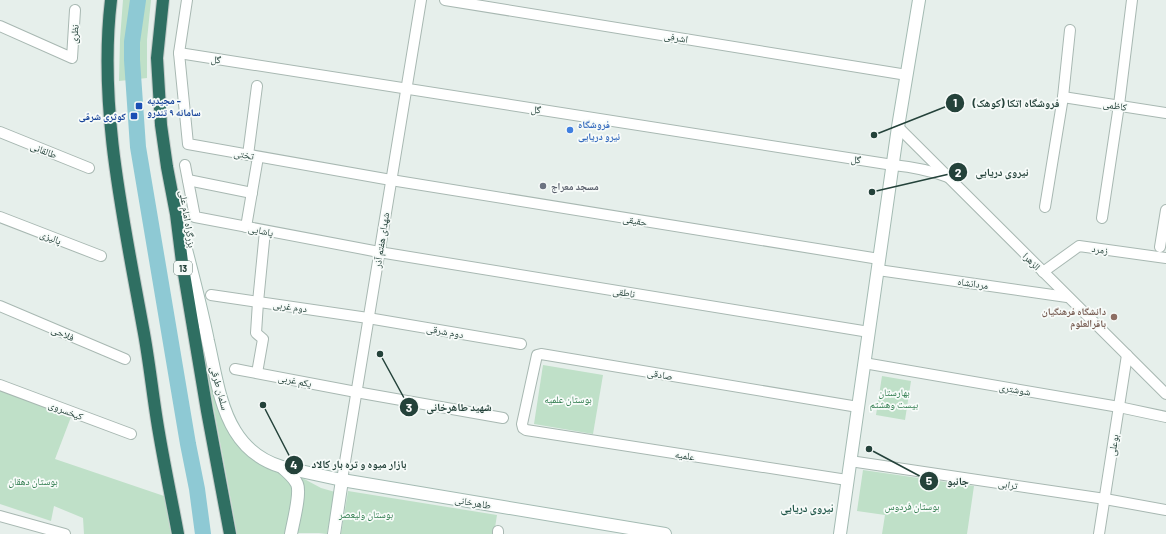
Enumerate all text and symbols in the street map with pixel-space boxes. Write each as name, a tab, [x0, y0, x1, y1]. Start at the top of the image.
street label: نظری	[67, 24, 82, 44]
street label: اشرفی	[663, 29, 689, 46]
street label: گل	[210, 52, 222, 67]
callout: فروشگاه اتکا (کوهک)	[945, 91, 1068, 114]
place label: مجیدیه - سامانه ۹ تندرو	[147, 94, 201, 119]
text: 1	[953, 95, 957, 109]
text: فروشگاه اتکا (کوهک)	[972, 96, 1060, 110]
street label: کاظمی	[1102, 97, 1128, 114]
marker: مجیدیه - سامانه ۹ تندرو	[134, 101, 144, 111]
street label: گل	[530, 102, 542, 117]
place label: کوثری شرقی	[79, 110, 127, 123]
marker: کوثری شرقی	[129, 111, 139, 121]
place label: فروشگاه نیرو دریایی	[578, 118, 620, 143]
marker: فروشگاه نیرو دریایی	[565, 125, 575, 135]
street label: طالقانی	[29, 139, 59, 162]
street label: تختی	[233, 146, 255, 163]
street label: گل	[850, 152, 862, 167]
callout: نیروی دریایی	[948, 161, 1037, 184]
text: 2	[955, 165, 962, 179]
text: نیروی دریایی	[975, 165, 1029, 180]
place label: مسجد معراج	[551, 180, 599, 194]
marker: مسجد معراج	[538, 181, 548, 191]
street label: بزرگراه امام علی	[176, 189, 199, 249]
street label: شهدای هفتم آذر	[371, 211, 393, 270]
street label: حقیقی	[622, 212, 649, 229]
street label: پاشایی	[247, 222, 275, 239]
street label: پالیزی	[38, 227, 63, 248]
street label: زمرد	[1091, 242, 1109, 256]
street label: الزهرا	[1021, 250, 1043, 272]
road number: 13	[174, 261, 192, 275]
street label: مردانشاه	[957, 275, 990, 291]
street label: ناطقی	[612, 284, 636, 301]
street label: دوم غربی	[272, 298, 308, 316]
place label: دانشگاه فرهنگیان باقرالعلوم	[1042, 305, 1106, 330]
marker: دانشگاه فرهنگیان باقرالعلوم	[1109, 312, 1119, 322]
street label: دوم شرقی	[425, 322, 464, 342]
street label: فلاحی	[49, 323, 76, 344]
street label: سلمان طرقی	[207, 365, 232, 412]
street label: صادقی	[646, 366, 674, 383]
street label: یکم غربی	[277, 371, 313, 391]
street label: شوشتری	[998, 380, 1032, 399]
park label: بهارستان بیست وهشتم	[870, 386, 918, 412]
park label: بوستان علمیه	[544, 393, 592, 406]
callout: شهید طاهرخانی	[399, 396, 500, 419]
street label: کیخسروی	[47, 398, 85, 423]
text: 3	[406, 400, 412, 414]
text: شهید طاهرخانی	[426, 400, 492, 415]
street label: بوعلی	[1105, 433, 1122, 457]
street label: علمیه	[674, 448, 696, 463]
callout: بازار میوه و تره بار کالاد	[284, 453, 415, 476]
text: 4	[290, 457, 298, 471]
text: بازار میوه و تره بار کالاد	[311, 457, 407, 471]
callout: جانبو	[919, 470, 977, 493]
text: 5	[926, 473, 933, 487]
text: جانبو	[947, 474, 969, 488]
park label: بوستان دهقان	[8, 475, 58, 488]
street label: ترابی	[997, 477, 1019, 492]
street label: طاهرخانی	[454, 493, 493, 512]
park label: بوستان فردوس	[884, 500, 940, 513]
district label: نیروی دریایی	[780, 501, 834, 516]
park label: بوستان ولیعصر	[338, 508, 393, 521]

